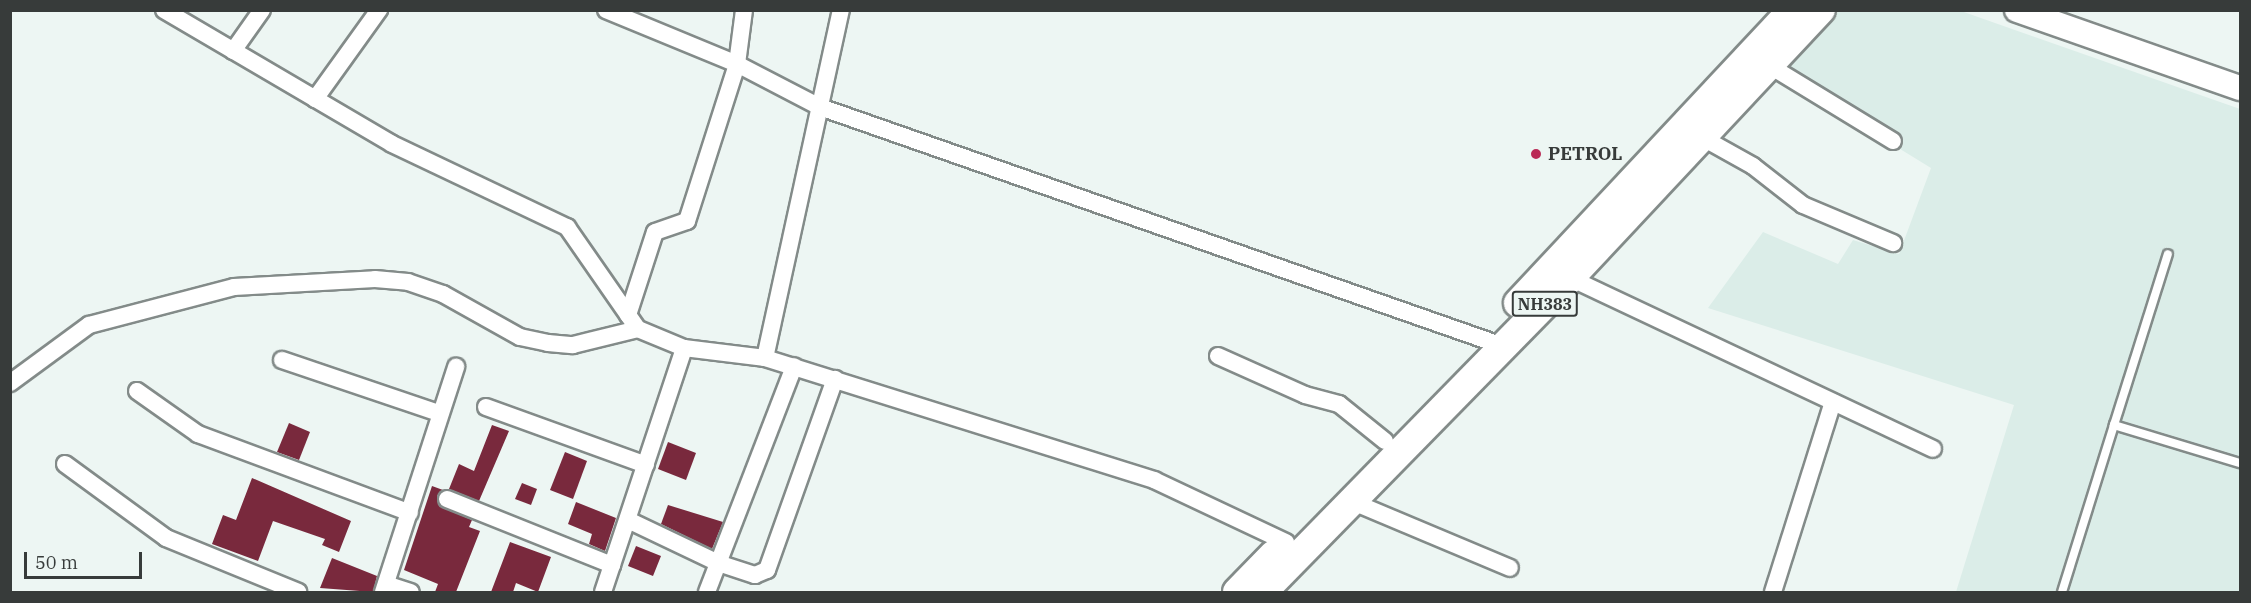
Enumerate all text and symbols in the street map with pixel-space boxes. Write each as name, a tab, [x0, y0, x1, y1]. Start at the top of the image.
place label: PETROL	[1548, 143, 1623, 165]
marker: PETROL	[1529, 147, 1543, 161]
road number: NH383	[1510, 291, 1580, 317]
scale bar	[27, 540, 146, 578]
text: 50 m	[35, 551, 78, 574]

